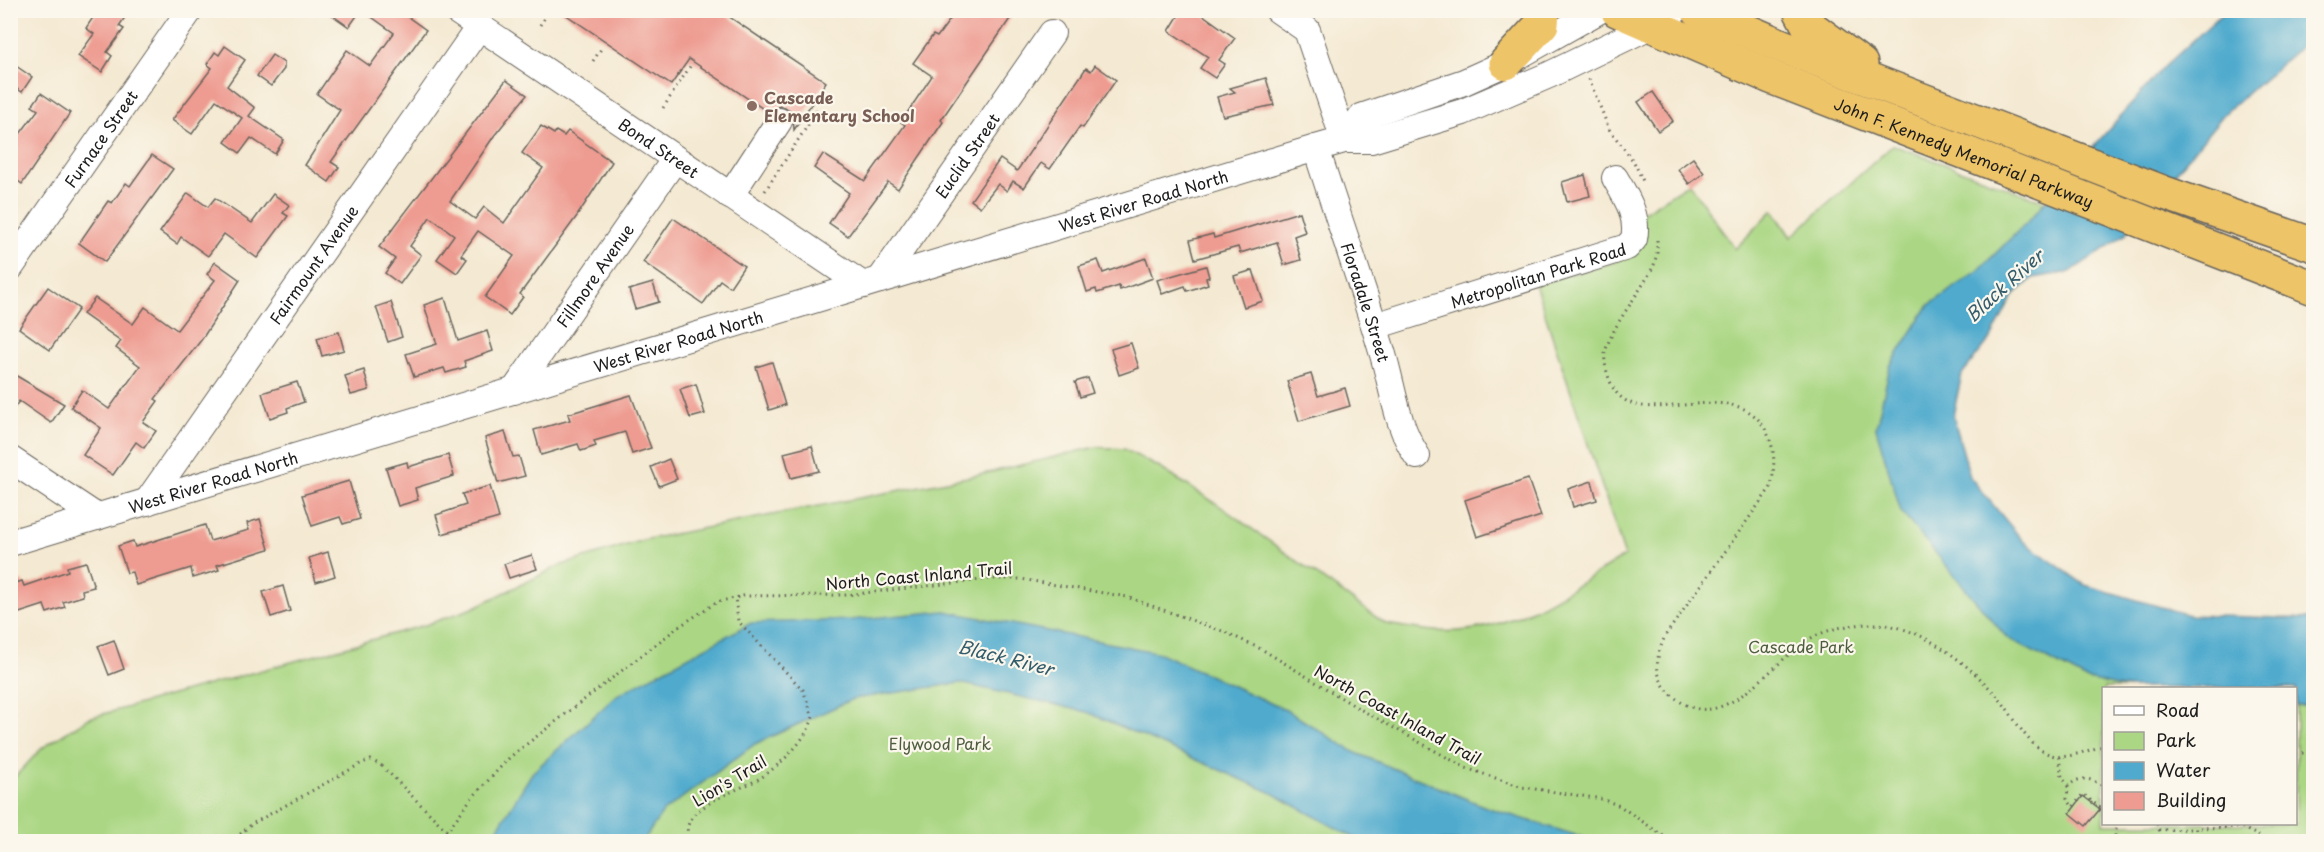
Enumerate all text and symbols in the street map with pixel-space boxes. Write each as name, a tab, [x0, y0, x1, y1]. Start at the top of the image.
street label: Furnace Street	[58, 84, 143, 192]
place label: Cascade Elementary School	[764, 85, 915, 127]
street label: John F. Kennedy Memorial Parkway	[1831, 91, 2097, 213]
marker: Cascade Elementary School	[745, 99, 759, 113]
street label: Euclid Street	[929, 108, 1005, 203]
street label: Bond Street	[614, 112, 704, 183]
street label: West River Road North	[1056, 163, 1231, 237]
street label: Fairmount Avenue	[263, 199, 363, 329]
street label: Fillmore Avenue	[550, 218, 639, 332]
street label: Metropolitan Park Road	[1447, 236, 1629, 314]
street label: Floradale Street	[1336, 239, 1397, 365]
water label: Black River	[1959, 241, 2051, 327]
street label: West River Road North	[590, 304, 766, 378]
street label: West River Road North	[125, 445, 301, 519]
street label: North Coast Inland Trail	[825, 555, 1013, 595]
water label: Black River	[956, 632, 1059, 682]
park label: Cascade Park	[1748, 634, 1854, 658]
street label: North Coast Inland Trail	[1310, 658, 1486, 770]
legend	[2102, 687, 2297, 825]
text: Road	[2156, 696, 2200, 723]
text: Park	[2156, 726, 2196, 753]
park label: Elywood Park	[889, 731, 991, 755]
street label: Lion's Trail	[687, 748, 771, 812]
text: Water	[2156, 756, 2211, 783]
text: Building	[2156, 786, 2226, 813]

